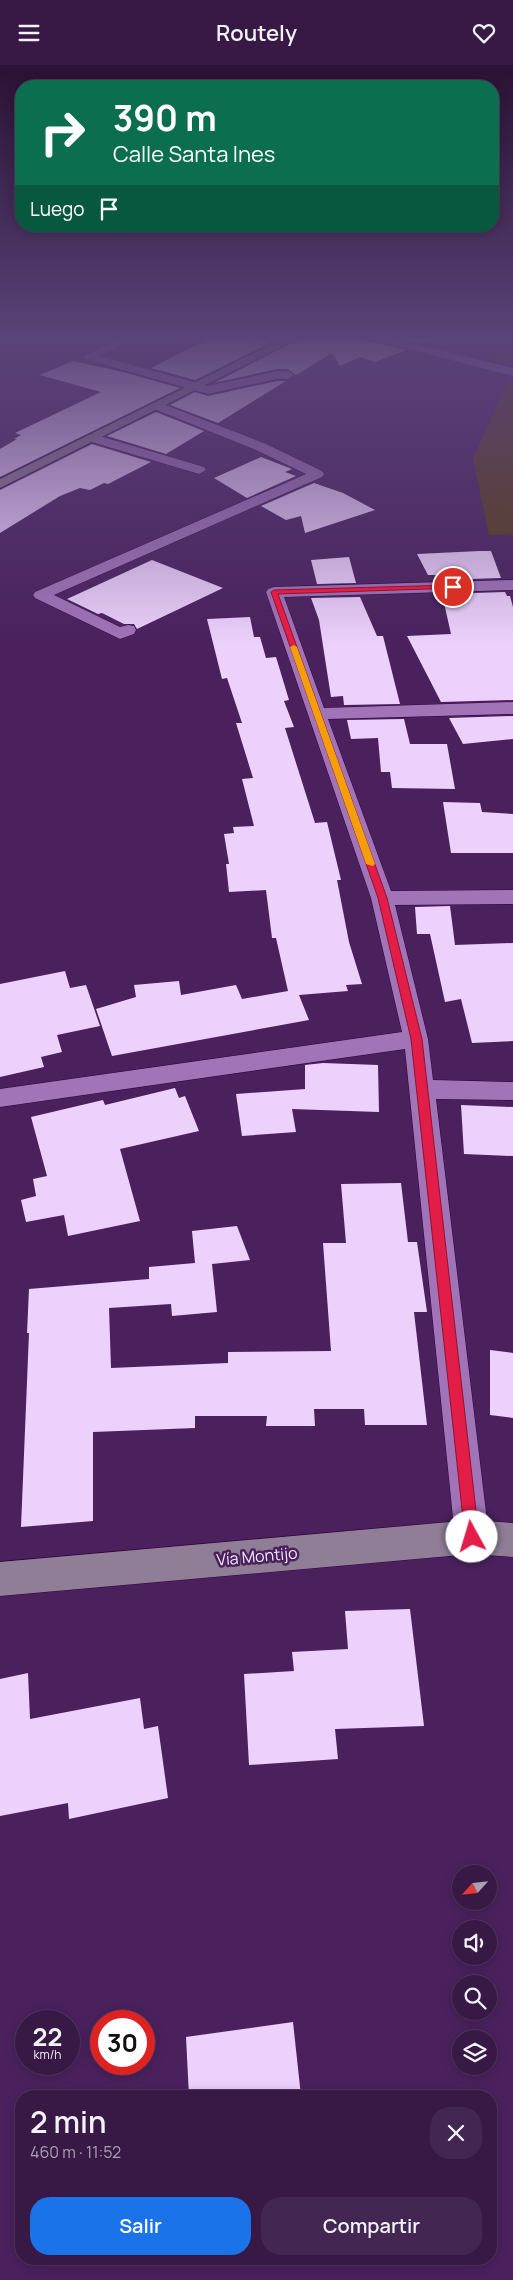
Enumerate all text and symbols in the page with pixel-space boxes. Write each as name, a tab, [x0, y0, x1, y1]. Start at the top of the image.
text: Routely	[216, 18, 297, 48]
icon: menu	[15, 19, 43, 47]
icon: heart	[470, 19, 498, 47]
text: 390 m	[113, 94, 217, 142]
icon: right	[30, 100, 95, 165]
text: Calle Santa Ines	[113, 139, 275, 169]
icon: arrive	[95, 195, 123, 223]
text: Luego	[30, 196, 85, 222]
pin	[432, 566, 474, 608]
icon: arrive	[439, 573, 467, 601]
position arrow	[445, 1510, 497, 1562]
street label: Vía Montijo	[216, 1542, 298, 1570]
north arrow	[452, 1865, 498, 1910]
map controls	[452, 1865, 497, 2075]
button: sound	[452, 1920, 497, 1965]
button: search	[452, 1975, 497, 2020]
speed limit sign: 30	[90, 2010, 155, 2075]
text: 22	[33, 2019, 62, 2054]
button: layers	[452, 2030, 497, 2075]
text: km/h	[34, 2046, 61, 2063]
text: 2 min	[30, 2101, 106, 2142]
button: close	[430, 2107, 482, 2159]
text: 460 m · 11:52	[30, 2141, 121, 2163]
button: Salir	[30, 2197, 251, 2255]
button: Compartir	[261, 2197, 482, 2255]

